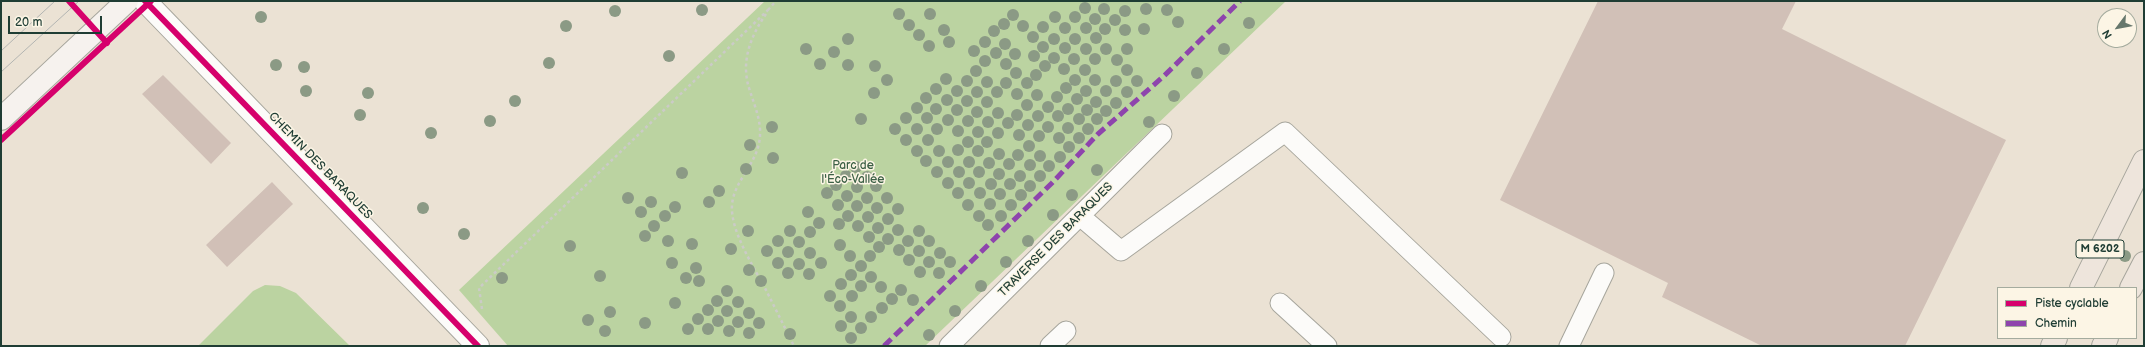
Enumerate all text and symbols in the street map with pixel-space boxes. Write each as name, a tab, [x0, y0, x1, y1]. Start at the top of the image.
scale bar	[10, 8, 104, 34]
north arrow	[2097, 8, 2137, 48]
text: 20 m	[15, 15, 42, 30]
text: N	[2100, 27, 2115, 41]
street label: CHEMIN DES BARAQUES	[265, 110, 375, 222]
park label: Parc de l'Éco-Vallée	[822, 159, 884, 187]
street label: TRAVERSE DES BARAQUES	[996, 180, 1116, 300]
road number: M 6202	[2076, 240, 2124, 258]
legend	[1997, 287, 2137, 339]
text: Piste cyclable	[2035, 296, 2109, 311]
text: Chemin	[2035, 316, 2077, 331]

